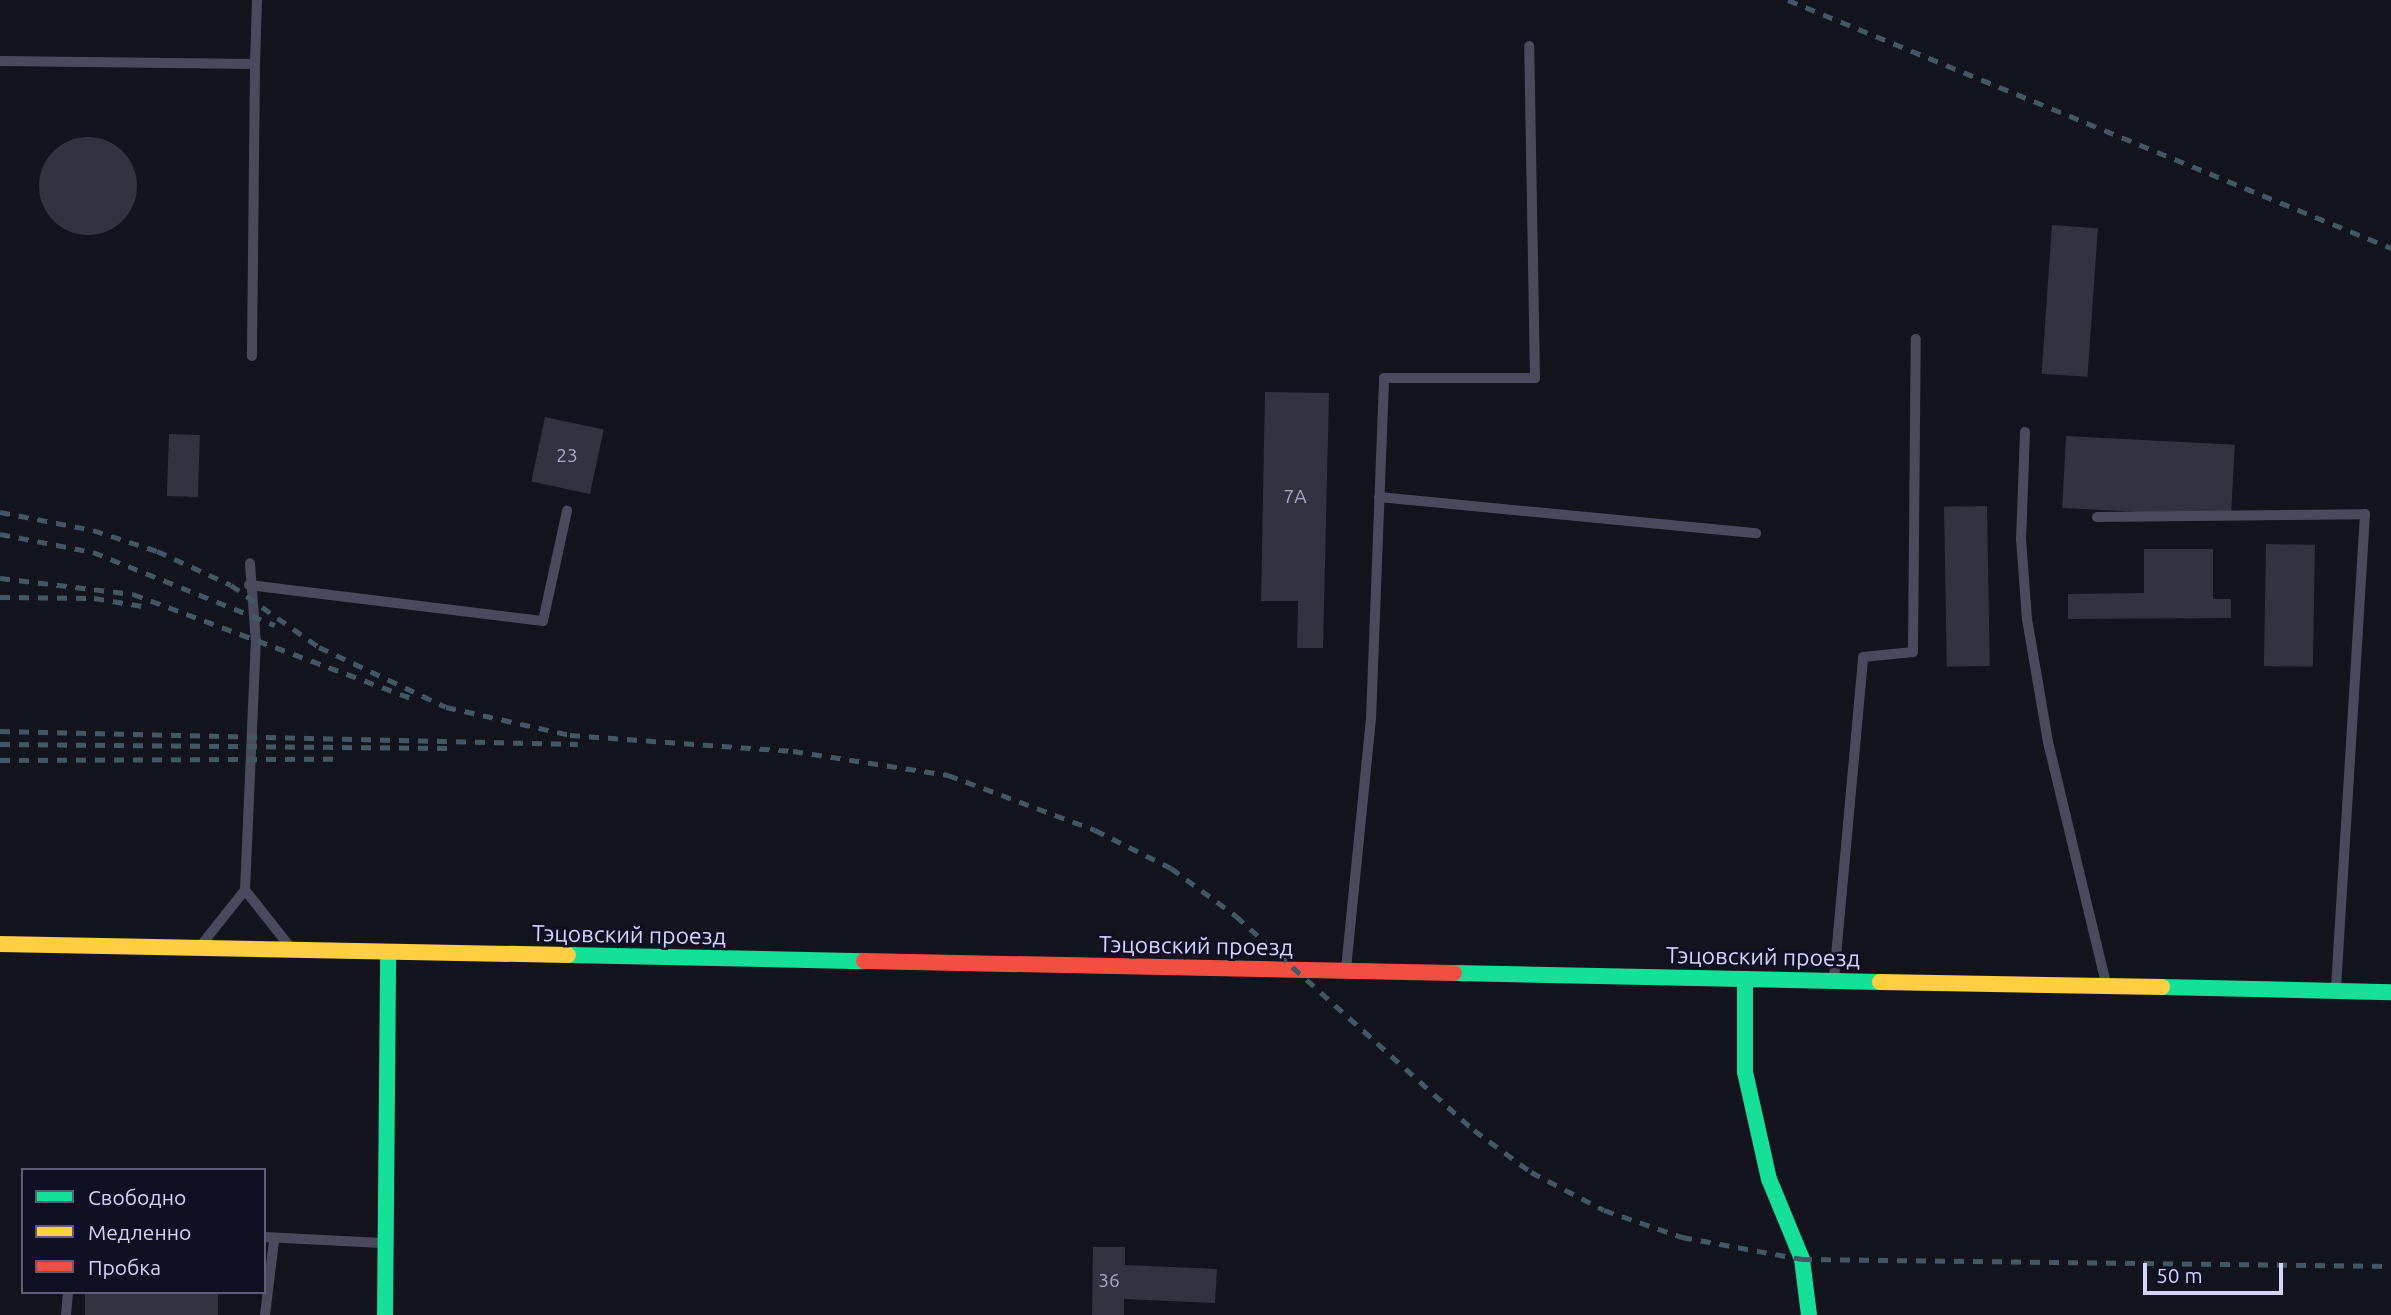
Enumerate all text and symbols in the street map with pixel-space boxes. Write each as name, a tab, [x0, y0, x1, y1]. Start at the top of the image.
house number: 23	[556, 445, 578, 467]
house number: 7А	[1283, 486, 1307, 508]
street label: Тэцовский проезд	[532, 920, 726, 950]
street label: Тэцовский проезд	[1099, 931, 1293, 961]
street label: Тэцовский проезд	[1666, 942, 1860, 972]
legend	[21, 1168, 266, 1294]
text: Свободно	[88, 1185, 186, 1209]
text: Медленно	[88, 1220, 191, 1244]
scale bar	[2146, 1248, 2286, 1292]
text: Пробка	[88, 1255, 161, 1279]
text: 50 m	[2156, 1263, 2203, 1287]
house number: 36	[1098, 1270, 1120, 1292]

